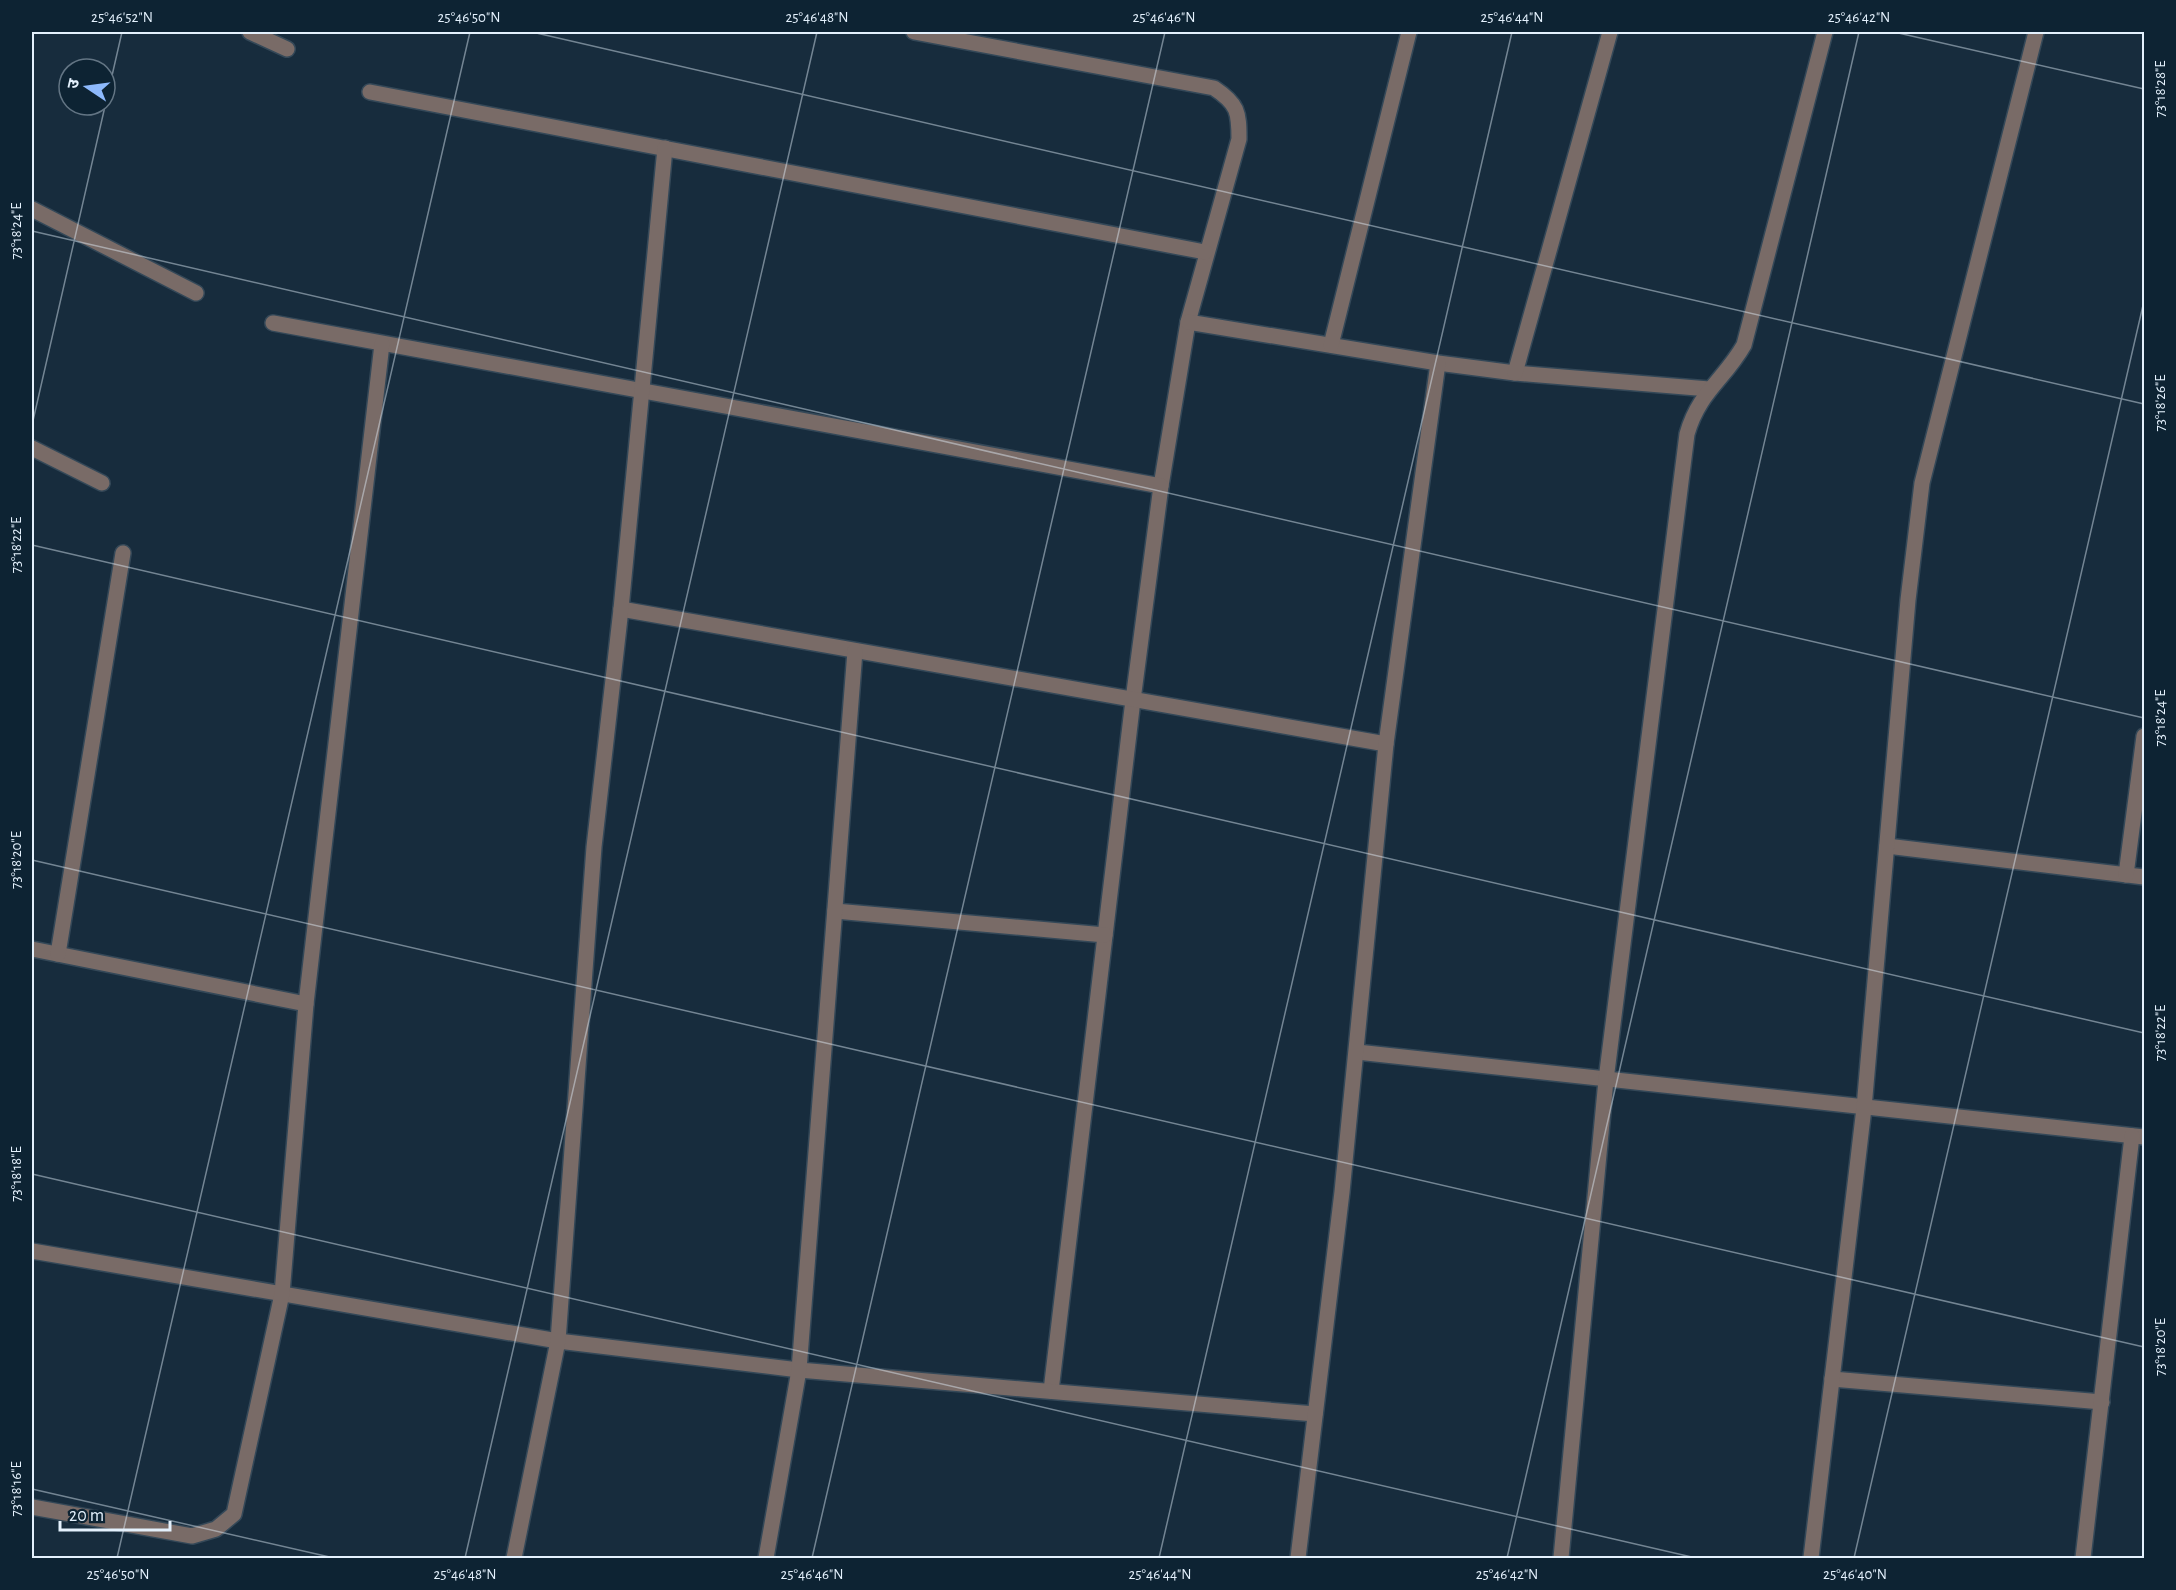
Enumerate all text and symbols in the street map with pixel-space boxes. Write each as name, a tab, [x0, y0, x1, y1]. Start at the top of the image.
text: 25°46'52"N	[91, 10, 153, 25]
text: 25°46'50"N	[438, 10, 500, 25]
text: 25°46'48"N	[785, 10, 849, 25]
text: 25°46'46"N	[1133, 10, 1195, 25]
text: 25°46'44"N	[1480, 10, 1544, 25]
text: 25°46'42"N	[1828, 10, 1890, 25]
north arrow	[57, 57, 117, 117]
text: 73°18'28"E	[2153, 61, 2168, 117]
text: उ	[65, 77, 82, 90]
text: 73°18'24"E	[9, 202, 24, 260]
text: 73°18'26"E	[2153, 375, 2168, 431]
text: 73°18'22"E	[9, 517, 24, 573]
text: 73°18'24"E	[2153, 689, 2168, 747]
text: 73°18'20"E	[9, 831, 24, 889]
text: 73°18'22"E	[2153, 1005, 2168, 1061]
text: 73°18'18"E	[9, 1146, 24, 1202]
text: 73°18'20"E	[2153, 1318, 2168, 1376]
text: 73°18'16"E	[9, 1461, 24, 1517]
scale bar	[60, 1494, 170, 1532]
text: 20 m	[69, 1507, 104, 1525]
text: 25°46'50"N	[87, 1567, 149, 1582]
text: 25°46'48"N	[433, 1567, 497, 1582]
text: 25°46'46"N	[781, 1567, 843, 1582]
text: 25°46'44"N	[1128, 1567, 1192, 1582]
text: 25°46'42"N	[1476, 1567, 1538, 1582]
text: 25°46'40"N	[1823, 1567, 1887, 1582]

